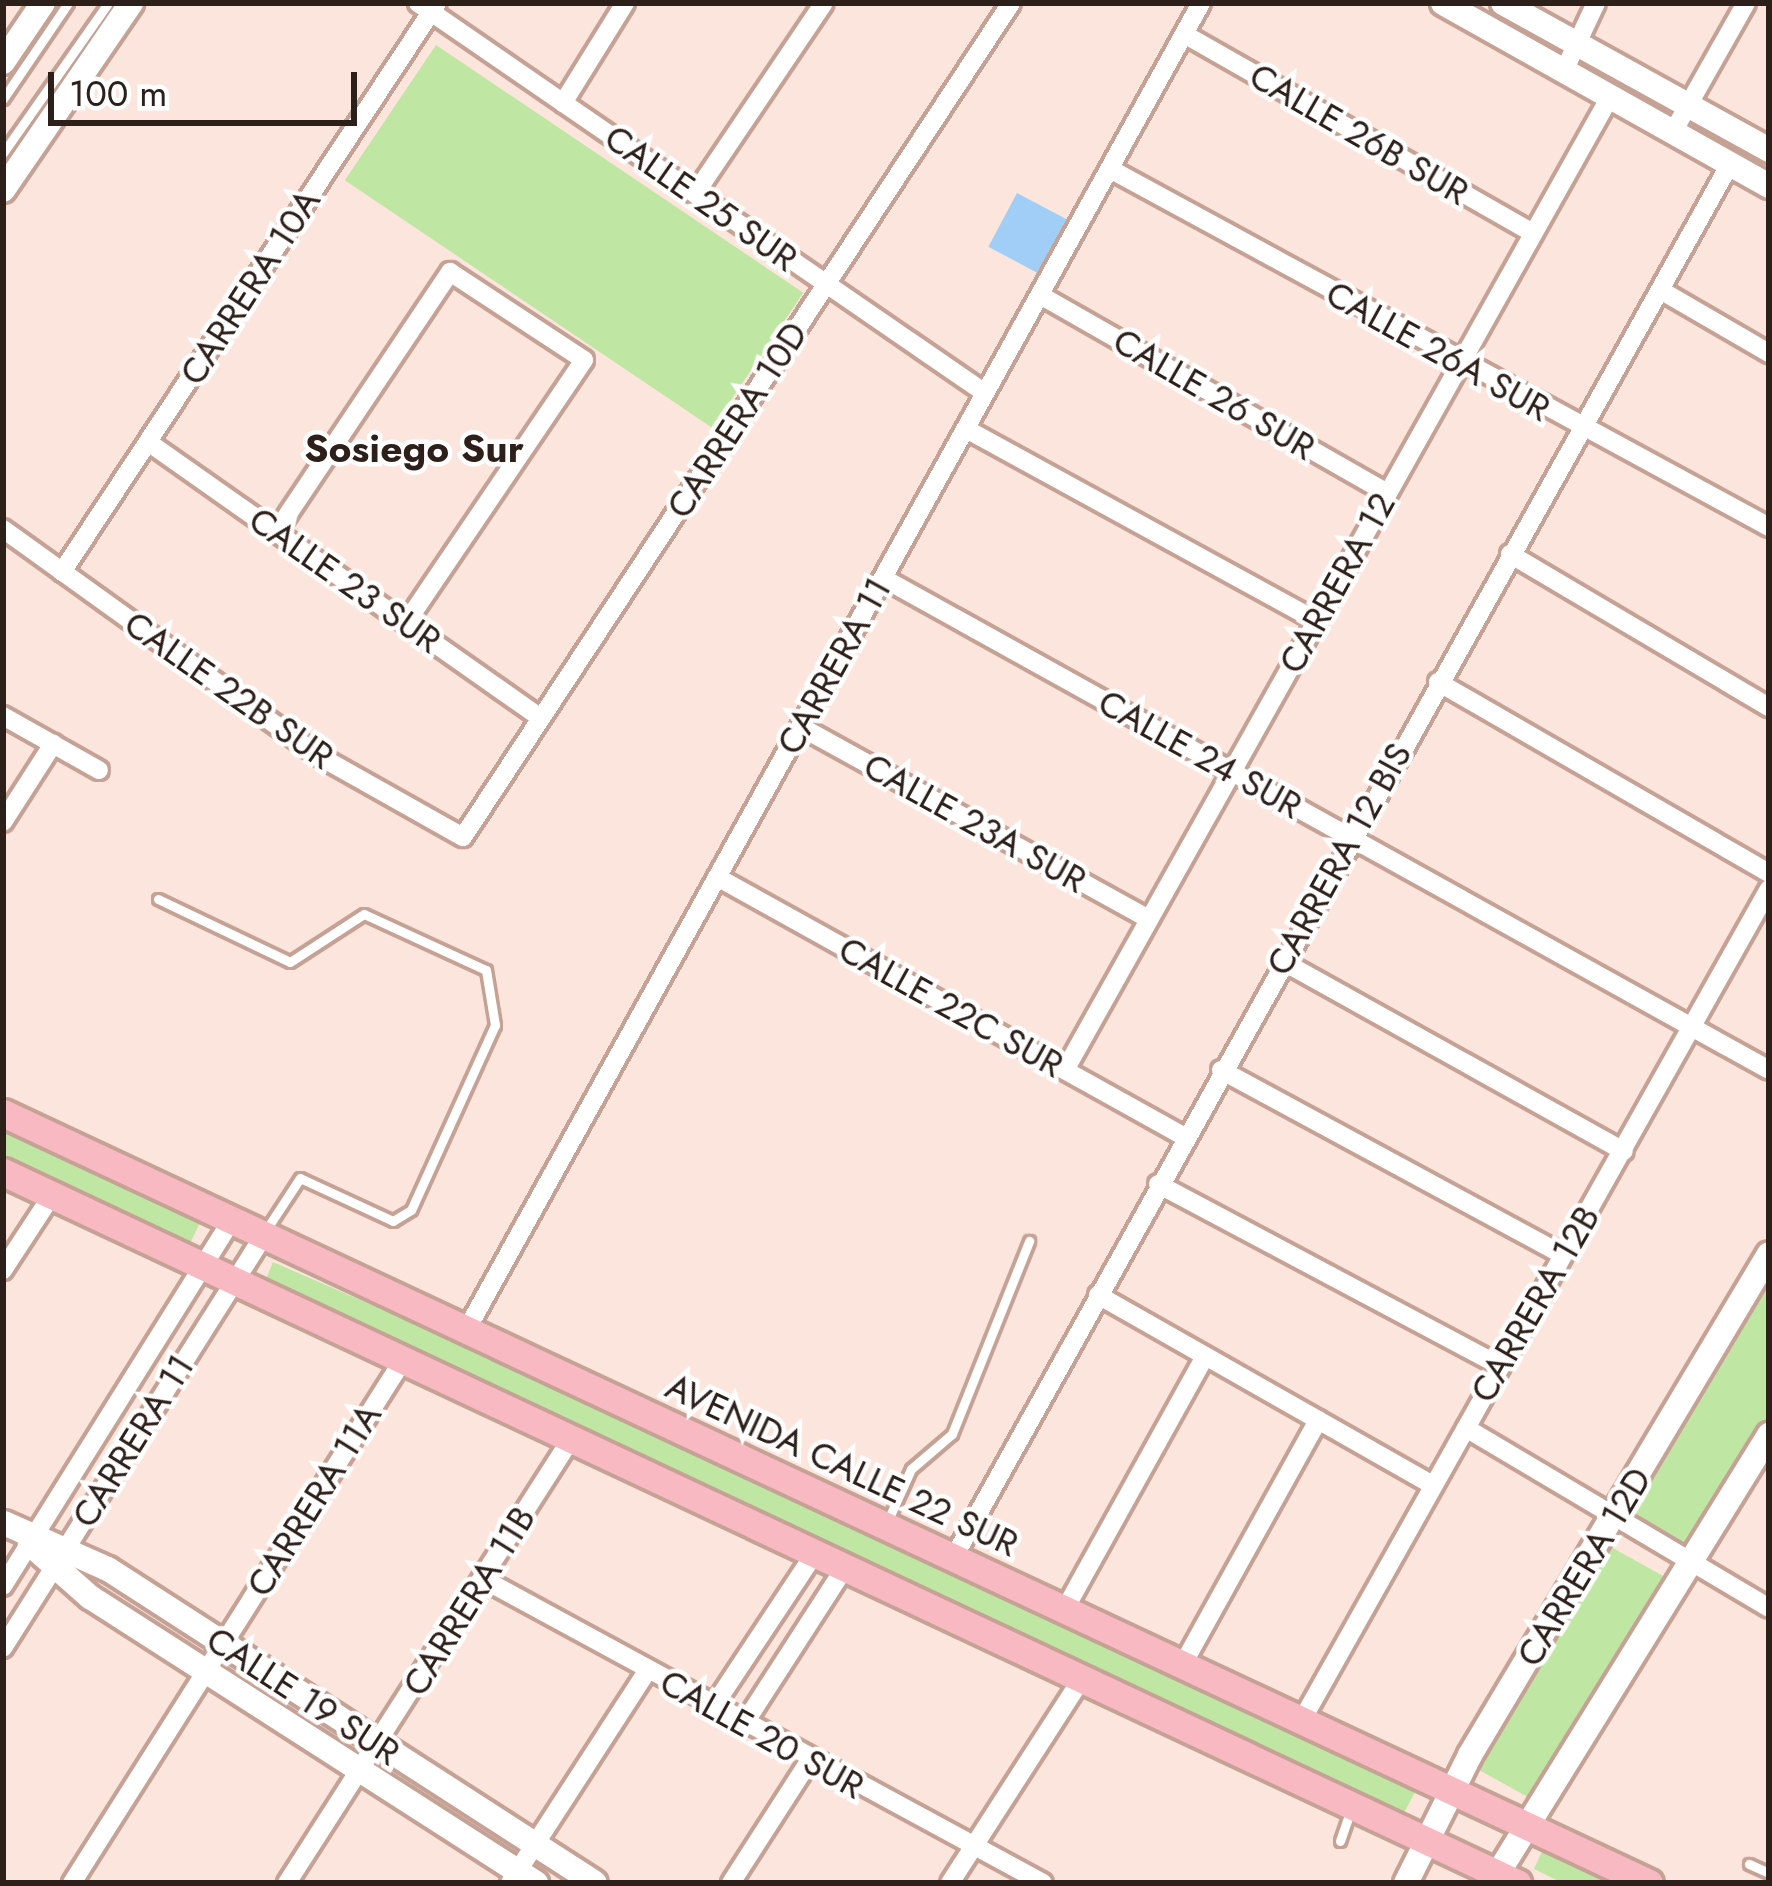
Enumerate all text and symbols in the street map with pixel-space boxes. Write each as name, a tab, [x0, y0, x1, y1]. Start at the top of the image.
scale bar	[54, 48, 363, 122]
street label: CALLE 26B SUR	[1242, 54, 1476, 214]
text: 100 m	[69, 67, 167, 119]
street label: CALLE 25 SUR	[597, 116, 805, 280]
street label: CARRERA 10A	[171, 181, 329, 393]
street label: CALLE 26A SUR	[1319, 272, 1557, 430]
street label: CARRERA 10D	[658, 314, 816, 526]
street label: CALLE 26 SUR	[1106, 319, 1322, 469]
district label: Sosiego Sur	[304, 426, 524, 472]
street label: CARRERA 12	[1270, 485, 1404, 681]
street label: CALLE 23 SUR	[241, 498, 449, 662]
street label: CARRERA 11	[768, 570, 900, 762]
street label: CALLE 22B SUR	[116, 602, 342, 778]
street label: CALLE 24 SUR	[1091, 680, 1309, 828]
street label: CARRERA 12 BIS	[1257, 735, 1421, 983]
street label: CALLE 23A SUR	[856, 744, 1094, 902]
street label: CALLE 22C SUR	[831, 928, 1071, 1086]
street label: CARRERA 12B	[1461, 1198, 1609, 1410]
street label: CARRERA 11	[63, 1347, 203, 1535]
street label: AVENIDA CALLE 22 SUR	[659, 1364, 1025, 1566]
street label: CARRERA 11A	[238, 1396, 390, 1604]
street label: CARRERA 12D	[1508, 1460, 1660, 1674]
street label: CARRERA 11B	[394, 1498, 544, 1704]
street label: CALLE 19 SUR	[199, 1618, 407, 1774]
street label: CALLE 20 SUR	[653, 1660, 871, 1808]

